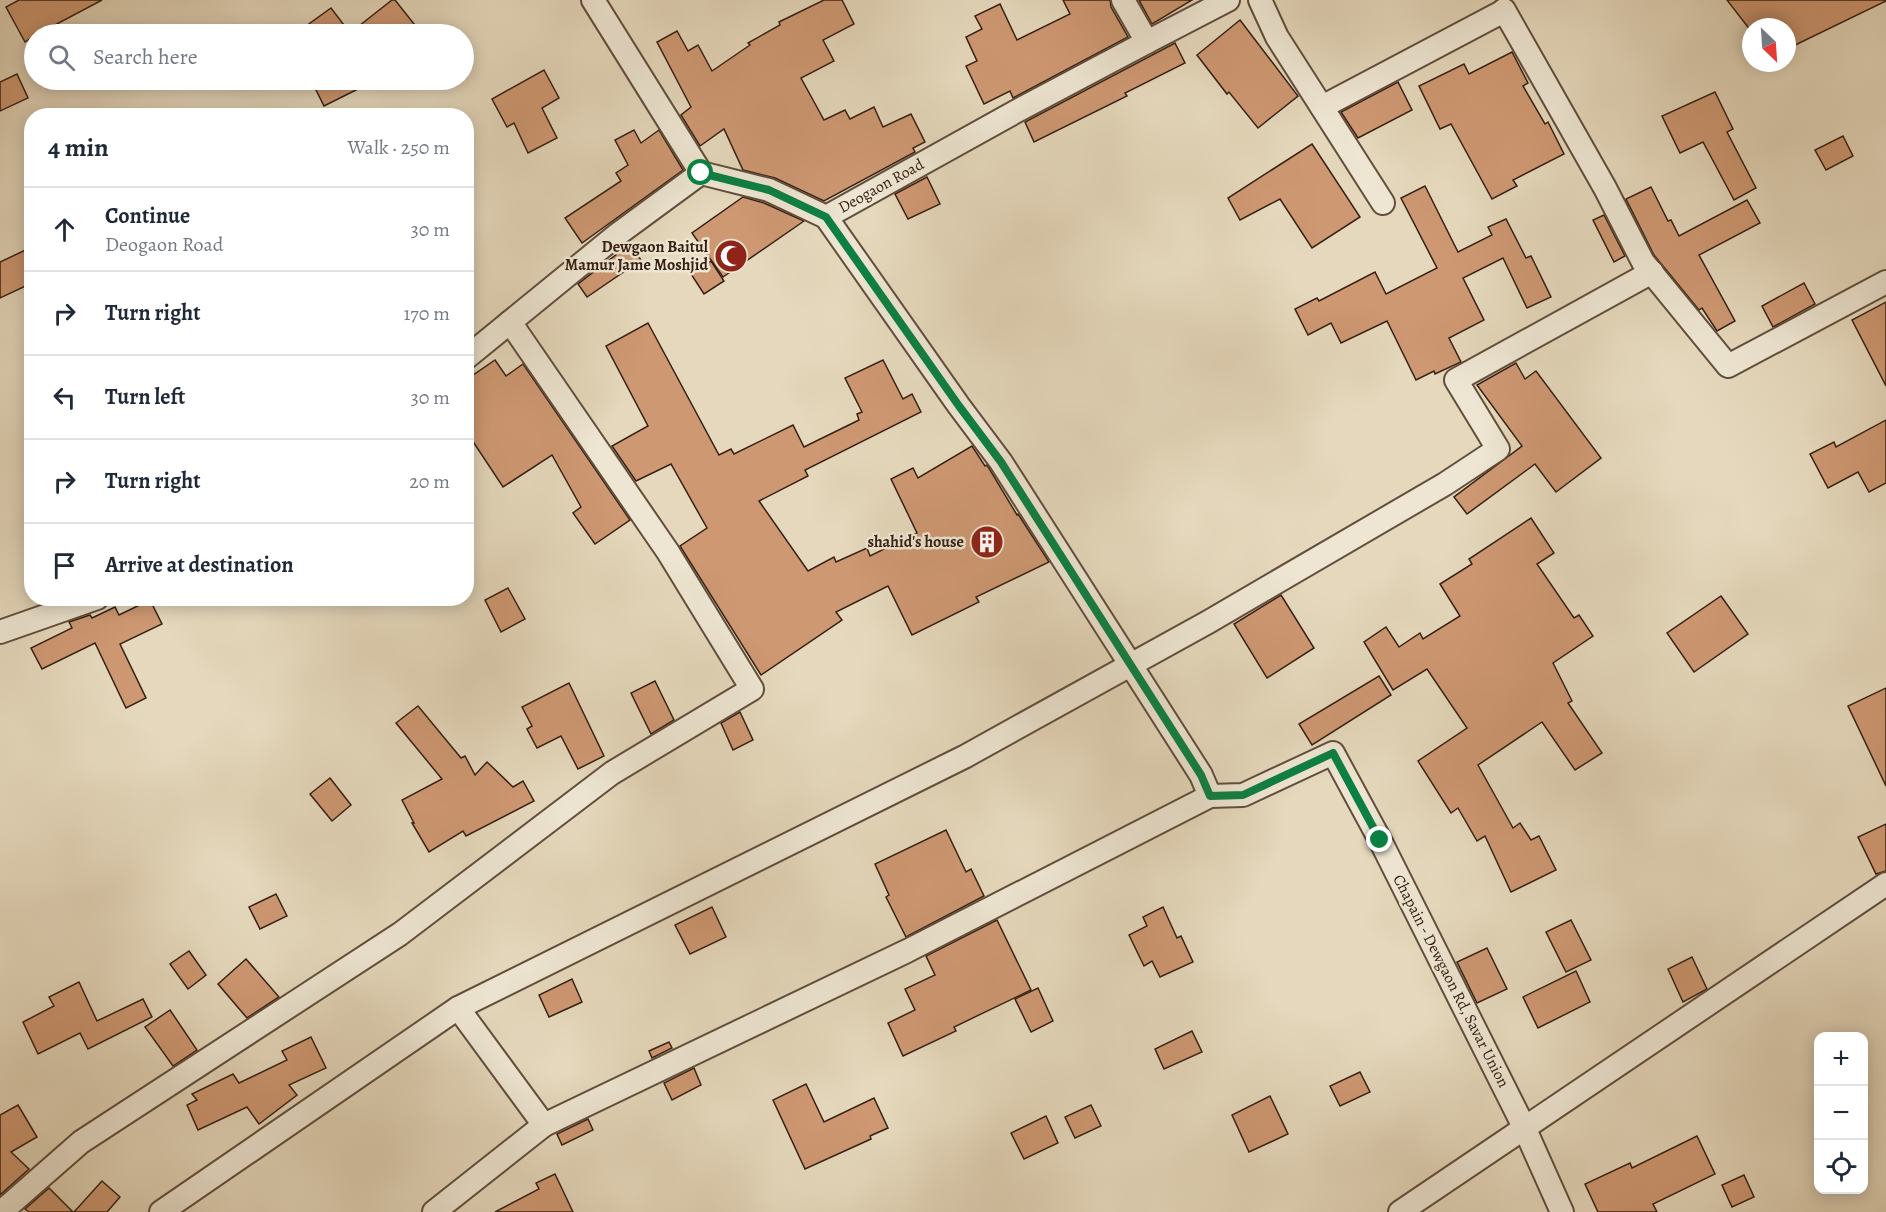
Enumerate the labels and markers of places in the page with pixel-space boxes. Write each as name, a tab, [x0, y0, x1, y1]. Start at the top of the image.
place label: Dewgaon Baitul Mamur Jame Moshjid	[565, 236, 709, 276]
mosque icon: Dewgaon Baitul Mamur Jame Moshjid	[713, 238, 749, 274]
building icon: shahid's house	[969, 524, 1005, 560]
place label: shahid's house	[867, 531, 964, 553]

